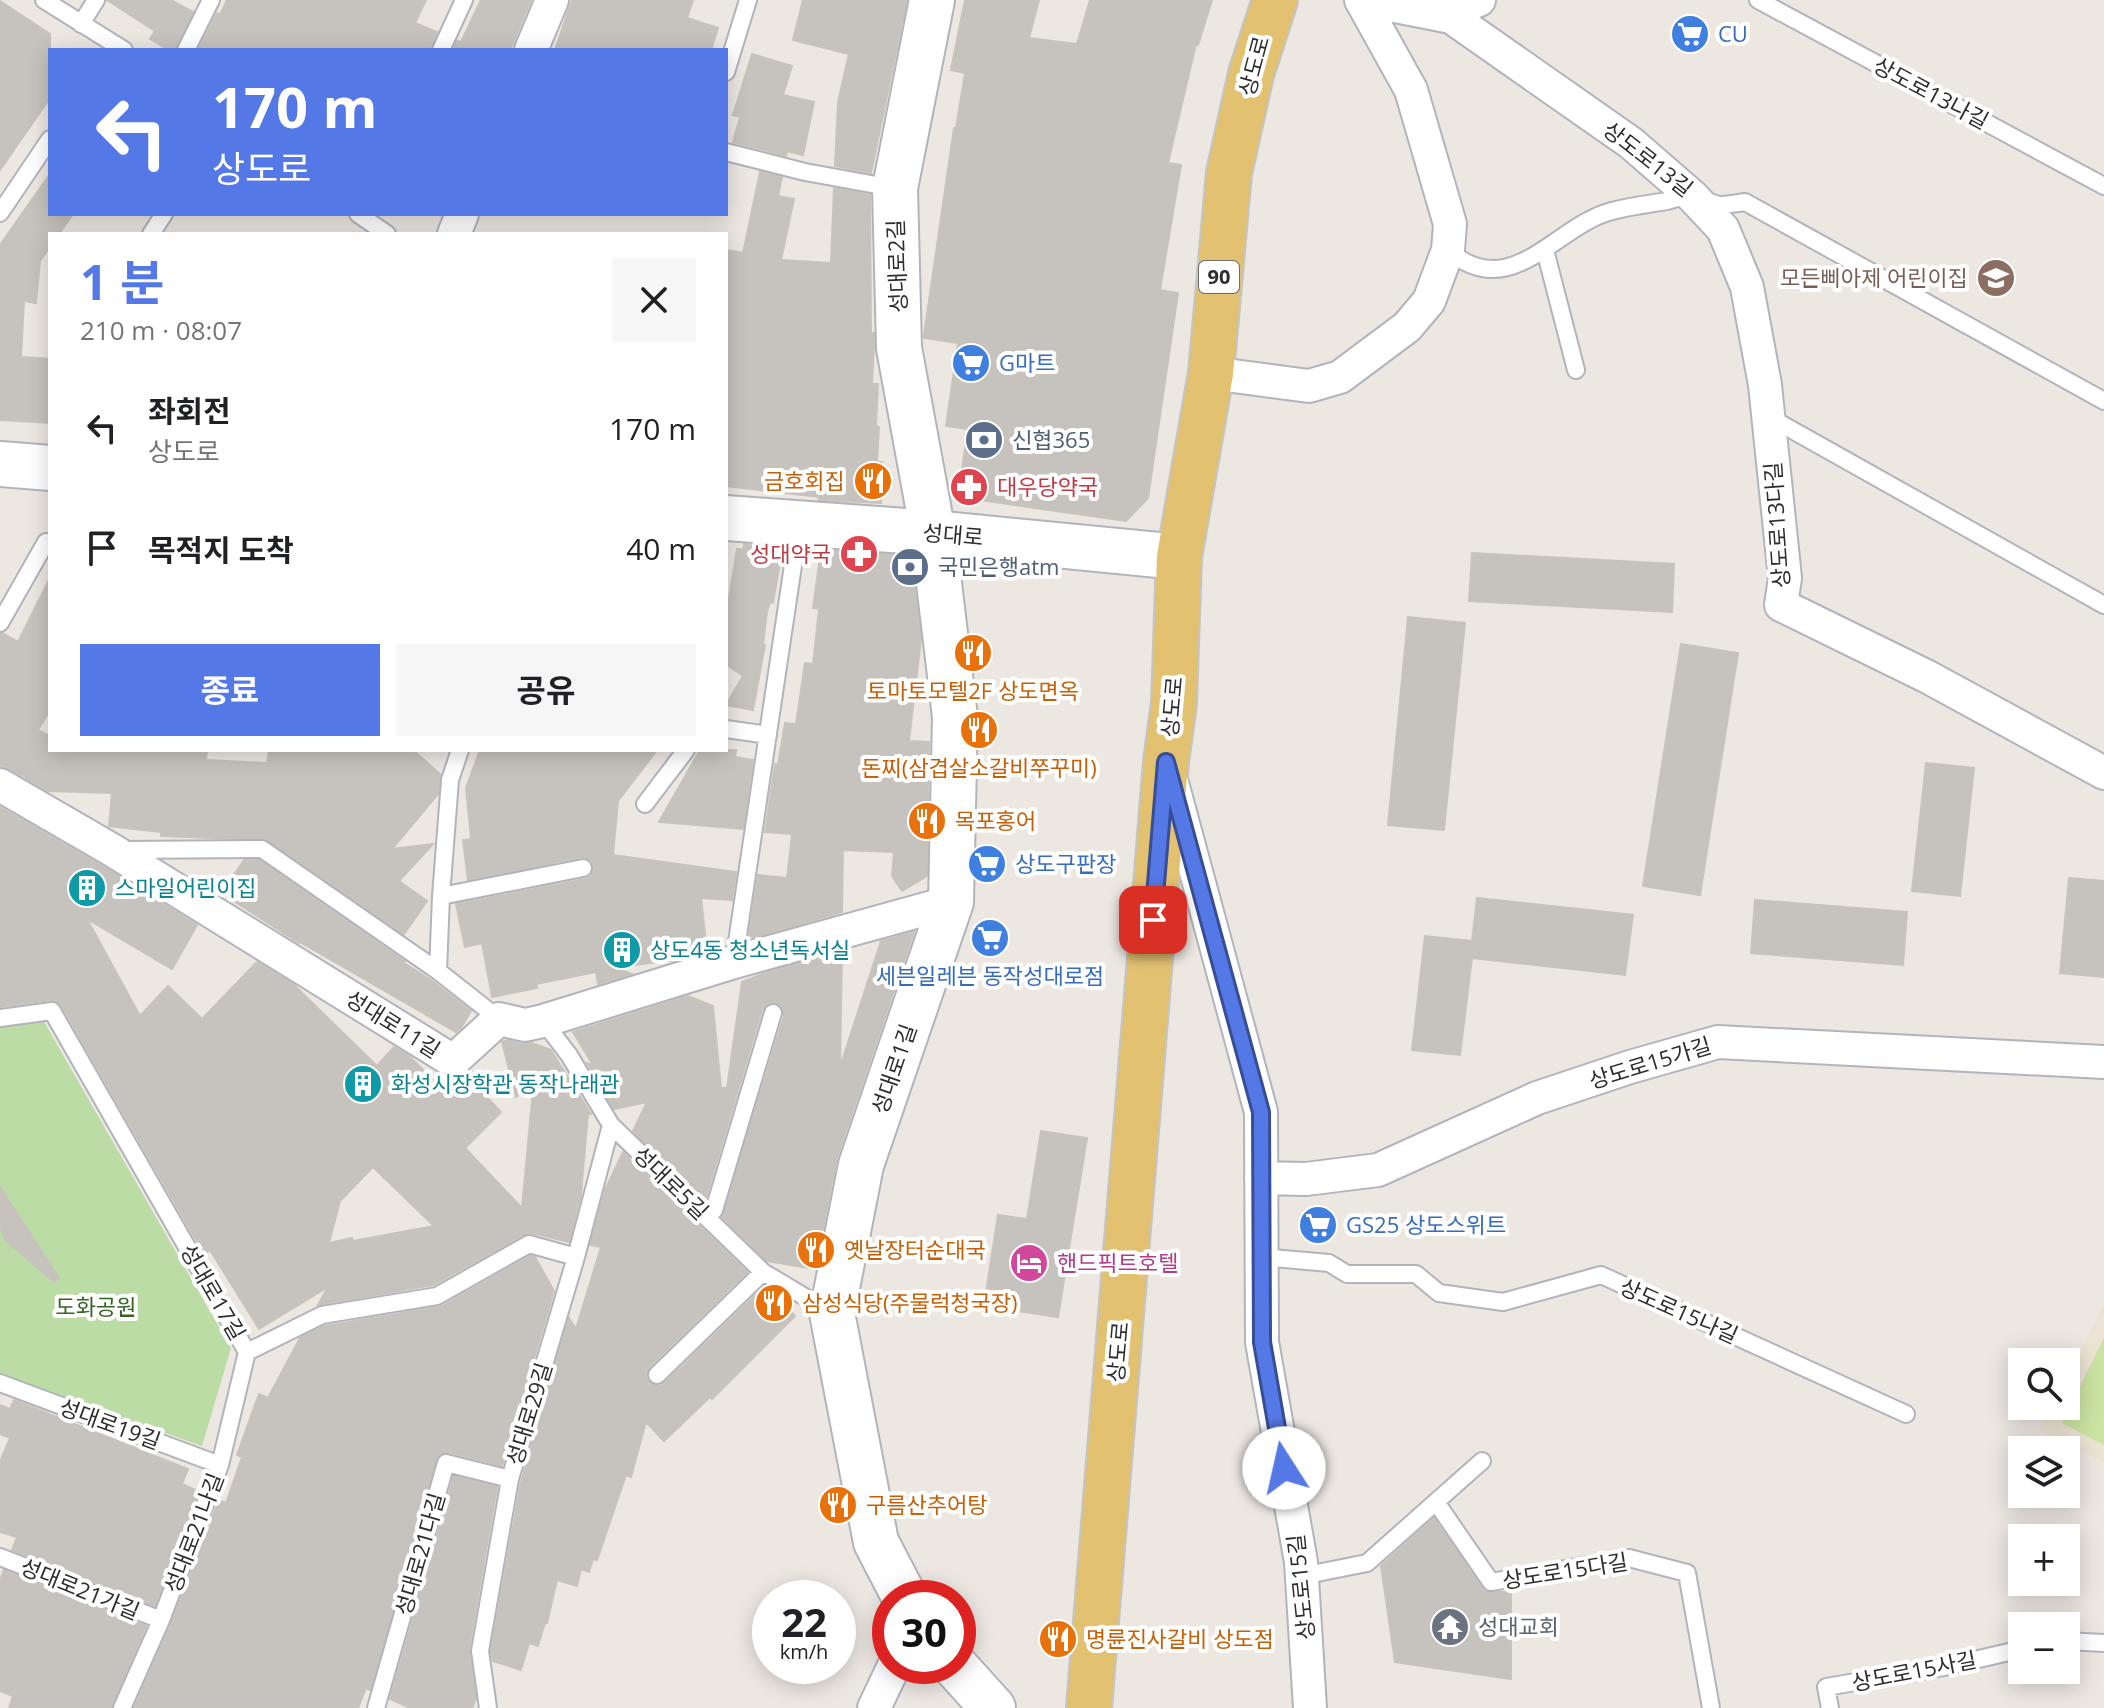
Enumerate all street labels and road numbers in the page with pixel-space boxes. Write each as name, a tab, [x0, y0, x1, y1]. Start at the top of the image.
street label: 상도로	[1231, 33, 1275, 99]
street label: 상도로13나길	[1869, 49, 1994, 135]
street label: 상도로13길	[1598, 114, 1700, 203]
street label: 성대로2길	[879, 219, 913, 313]
road number: 90	[1199, 261, 1239, 293]
street label: 상도로13다길	[1757, 461, 1795, 589]
street label: 성대로	[922, 516, 985, 552]
street label: 상도로	[1153, 675, 1189, 738]
street label: 성대로11길	[341, 982, 446, 1064]
street label: 성대로1길	[864, 1020, 922, 1118]
street label: 상도로15가길	[1585, 1029, 1715, 1095]
street label: 성대로5길	[628, 1139, 716, 1226]
street label: 성대로17길	[174, 1238, 253, 1345]
street label: 상도로15나길	[1616, 1271, 1743, 1349]
street label: 상도로	[1099, 1320, 1135, 1383]
street label: 성대로29길	[498, 1359, 558, 1469]
street label: 성대로19길	[55, 1391, 165, 1455]
street label: 성대로21나길	[156, 1468, 230, 1597]
street label: 성대로21다길	[387, 1489, 451, 1619]
street label: 상도로15길	[1280, 1533, 1320, 1641]
street label: 상도로15다길	[1500, 1545, 1630, 1595]
street label: 성대로21가길	[16, 1550, 145, 1626]
street label: 상도로15사길	[1849, 1643, 1979, 1697]

